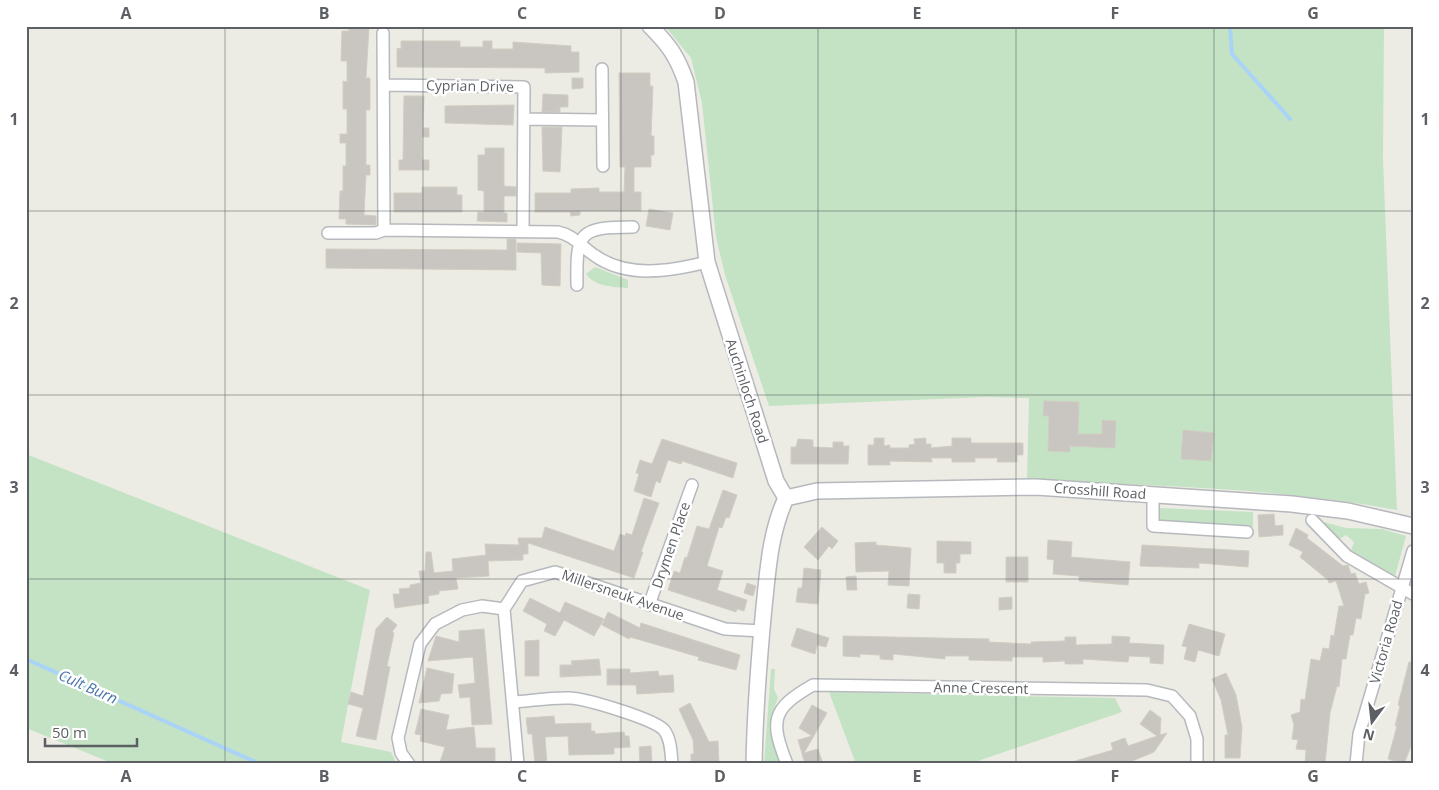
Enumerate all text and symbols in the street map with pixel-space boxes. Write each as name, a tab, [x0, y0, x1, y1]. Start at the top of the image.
text: A	[120, 2, 132, 24]
text: B	[319, 2, 329, 24]
text: C	[517, 2, 527, 24]
text: D	[714, 2, 726, 24]
text: E	[913, 2, 922, 24]
text: F	[1111, 2, 1119, 24]
text: G	[1307, 2, 1319, 24]
street label: Cyprian Drive	[426, 75, 514, 96]
text: 1	[9, 108, 19, 130]
text: 1	[1420, 108, 1430, 130]
text: 2	[9, 292, 19, 314]
text: 2	[1420, 292, 1430, 314]
street label: Auchinloch Road	[722, 336, 773, 446]
text: 3	[9, 476, 19, 498]
text: 3	[1420, 476, 1430, 498]
street label: Crosshill Road	[1053, 478, 1147, 503]
street label: Drymen Place	[647, 499, 694, 591]
street label: Millersneuk Avenue	[559, 565, 687, 624]
street label: Victoria Road	[1365, 598, 1407, 686]
text: 4	[9, 659, 19, 681]
text: 4	[1420, 659, 1430, 681]
water label: Cult Burn	[56, 664, 121, 708]
street label: Anne Crescent	[933, 677, 1029, 698]
north arrow	[1346, 698, 1396, 748]
scale bar	[45, 715, 138, 747]
text: 50 m	[52, 722, 87, 742]
text: N	[1361, 724, 1376, 746]
text: A	[120, 765, 132, 787]
text: B	[319, 765, 329, 787]
text: C	[517, 765, 527, 787]
text: D	[714, 765, 726, 787]
text: E	[913, 765, 922, 787]
text: F	[1111, 765, 1119, 787]
text: G	[1307, 765, 1319, 787]

